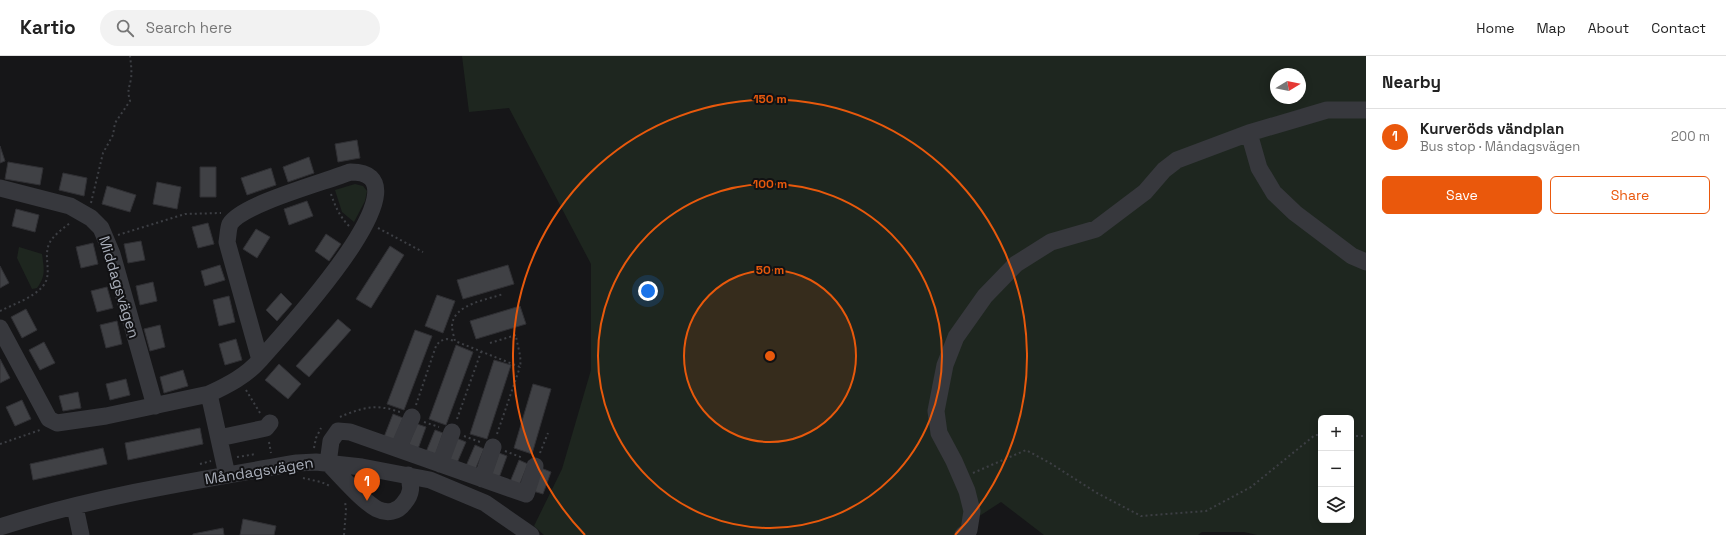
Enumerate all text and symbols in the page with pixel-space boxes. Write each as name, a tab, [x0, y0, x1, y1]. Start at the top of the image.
search box	[100, 10, 380, 46]
text: Kartio	[20, 15, 76, 40]
icon: search	[114, 17, 136, 39]
text: Search here	[146, 18, 232, 37]
text: Home	[1476, 19, 1514, 37]
text: Map	[1536, 19, 1566, 37]
text: About	[1588, 19, 1629, 37]
text: Contact	[1651, 19, 1706, 37]
north arrow	[1270, 68, 1306, 104]
text: Nearby	[1382, 71, 1441, 93]
text: 150 m	[753, 91, 787, 107]
text: Kurveröds vändplan	[1420, 119, 1564, 138]
text: 1	[1392, 128, 1398, 145]
text: 200 m	[1671, 128, 1710, 145]
text: Bus stop · Måndagsvägen	[1420, 138, 1580, 155]
text: 100 m	[753, 176, 787, 192]
button: Save	[1382, 176, 1542, 214]
button: Share	[1550, 176, 1710, 214]
street label: Middagsvägen	[95, 234, 144, 340]
text: 50 m	[756, 262, 784, 278]
your location	[638, 281, 658, 301]
centre of rings	[763, 349, 777, 363]
map controls	[1318, 415, 1354, 523]
button: +	[1318, 415, 1354, 451]
button: −	[1318, 451, 1354, 487]
street label: Måndagsvägen	[203, 453, 315, 489]
pin: 1	[354, 468, 380, 501]
button: layers	[1318, 487, 1354, 523]

